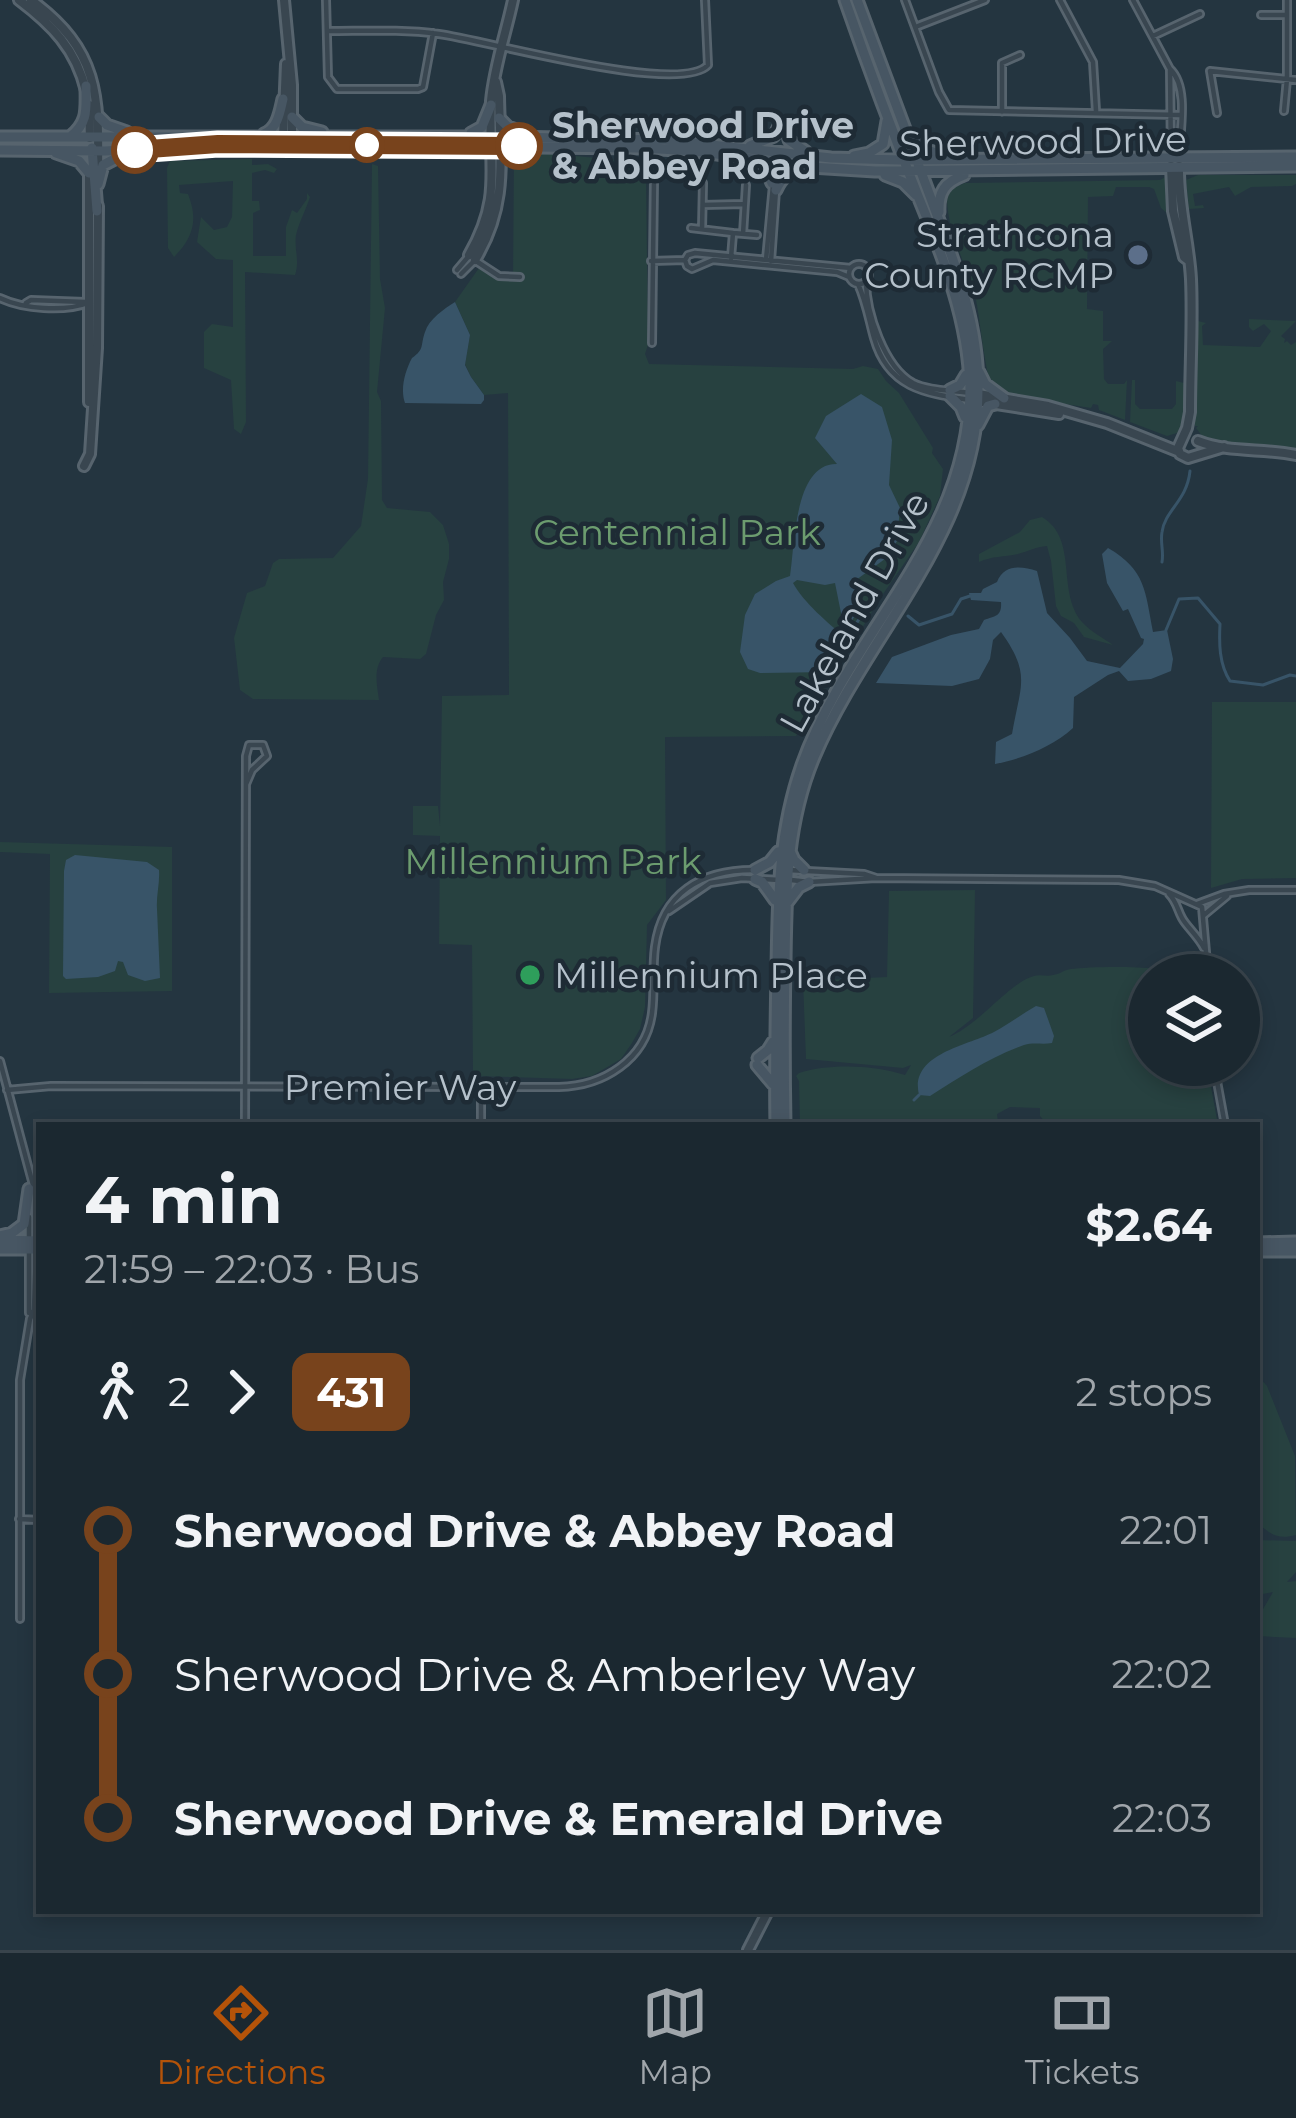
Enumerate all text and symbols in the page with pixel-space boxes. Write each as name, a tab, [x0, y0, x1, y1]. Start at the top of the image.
place label: Sherwood Drive & Abbey Road	[552, 103, 854, 188]
street label: Sherwood Drive	[899, 116, 1187, 166]
marker: Sherwood Drive & Abbey Road	[497, 124, 541, 168]
unlabelled marker	[113, 128, 157, 172]
unlabelled marker	[351, 129, 383, 161]
place label: Strathcona County RCMP	[864, 212, 1114, 297]
marker: Strathcona County RCMP	[1125, 242, 1151, 268]
street label: Lakeland Drive	[770, 484, 938, 740]
park label: Centennial Park	[533, 510, 821, 554]
park label: Millennium Park	[404, 839, 702, 883]
place label: Millennium Place	[554, 953, 868, 997]
map controls	[1128, 954, 1260, 1086]
button: layers	[1128, 954, 1260, 1086]
marker: Millennium Place	[517, 962, 543, 988]
street label: Premier Way	[284, 1065, 517, 1109]
text: 4 min	[84, 1159, 283, 1240]
text: $2.64	[1085, 1197, 1212, 1252]
text: 21:59 – 22:03 · Bus	[84, 1245, 419, 1293]
icon: walk	[84, 1359, 150, 1425]
icon: forward	[208, 1359, 274, 1425]
text: 431	[316, 1366, 386, 1418]
text: 2	[168, 1368, 190, 1416]
text: 2 stops	[1076, 1368, 1212, 1416]
text: Sherwood Drive & Abbey Road	[174, 1503, 895, 1558]
text: 22:01	[1120, 1506, 1212, 1554]
text: Sherwood Drive & Amberley Way	[174, 1647, 915, 1702]
text: 22:02	[1111, 1650, 1212, 1698]
text: Sherwood Drive & Emerald Drive	[174, 1791, 943, 1846]
text: 22:03	[1112, 1794, 1212, 1842]
tab: Directions	[156, 1980, 326, 2092]
tab: Map	[639, 1980, 712, 2092]
tab: Tickets	[1025, 1980, 1139, 2092]

